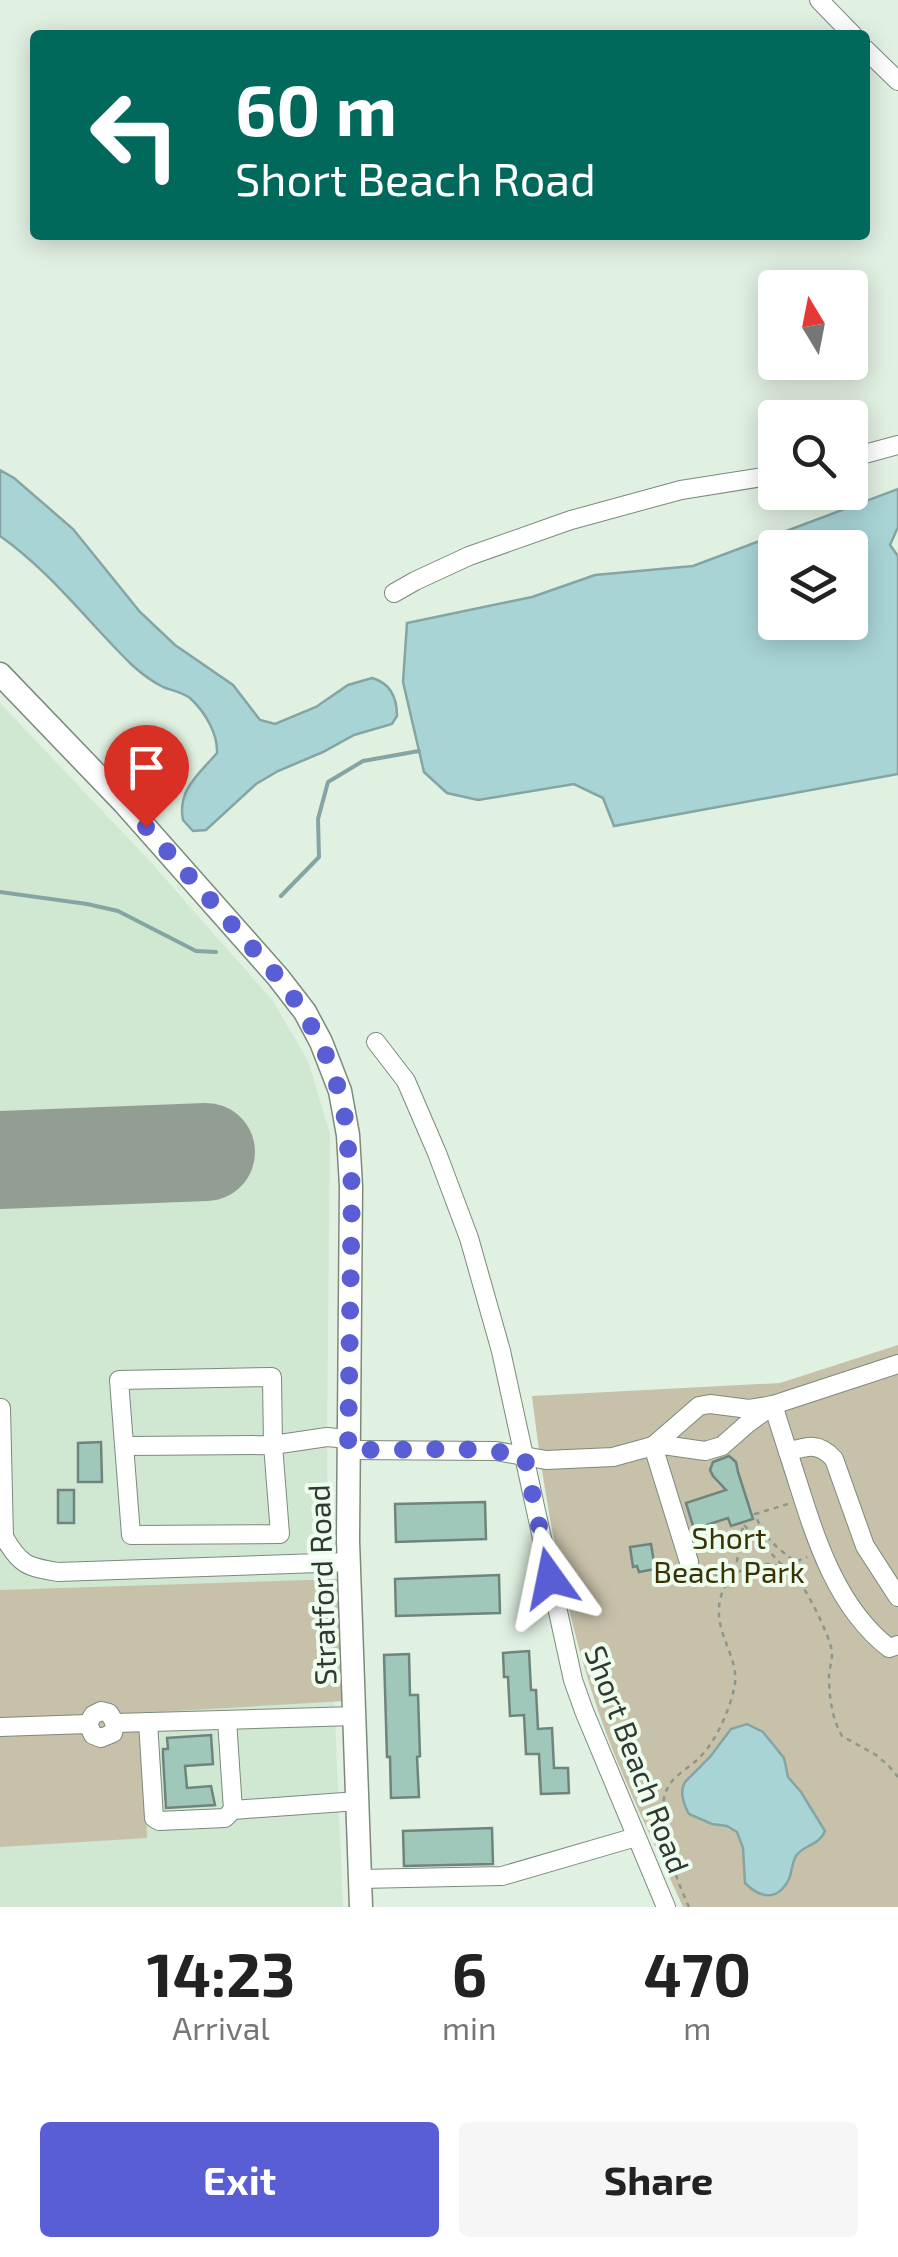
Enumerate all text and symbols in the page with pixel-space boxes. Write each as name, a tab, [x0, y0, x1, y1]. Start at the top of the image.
text: 60 m	[235, 66, 397, 150]
icon: left	[70, 70, 200, 200]
text: Short Beach Road	[235, 151, 596, 205]
north arrow	[758, 270, 868, 380]
map controls	[758, 270, 868, 640]
button: search	[758, 400, 868, 510]
button: layers	[758, 530, 868, 640]
pin	[104, 725, 189, 828]
icon: arrive	[119, 740, 174, 795]
street label: Stratford Road	[300, 1484, 342, 1686]
park label: Short Beach Park	[653, 1519, 805, 1589]
position arrow	[498, 1526, 602, 1630]
street label: Short Beach Road	[578, 1640, 698, 1878]
text: 14:23	[147, 1937, 295, 2009]
text: 6	[452, 1937, 487, 2009]
text: 470	[643, 1937, 751, 2009]
text: Arrival	[172, 2008, 270, 2046]
text: min	[442, 2008, 497, 2046]
text: m	[683, 2008, 711, 2046]
button: Exit	[40, 2122, 439, 2237]
button: Share	[459, 2122, 858, 2237]

